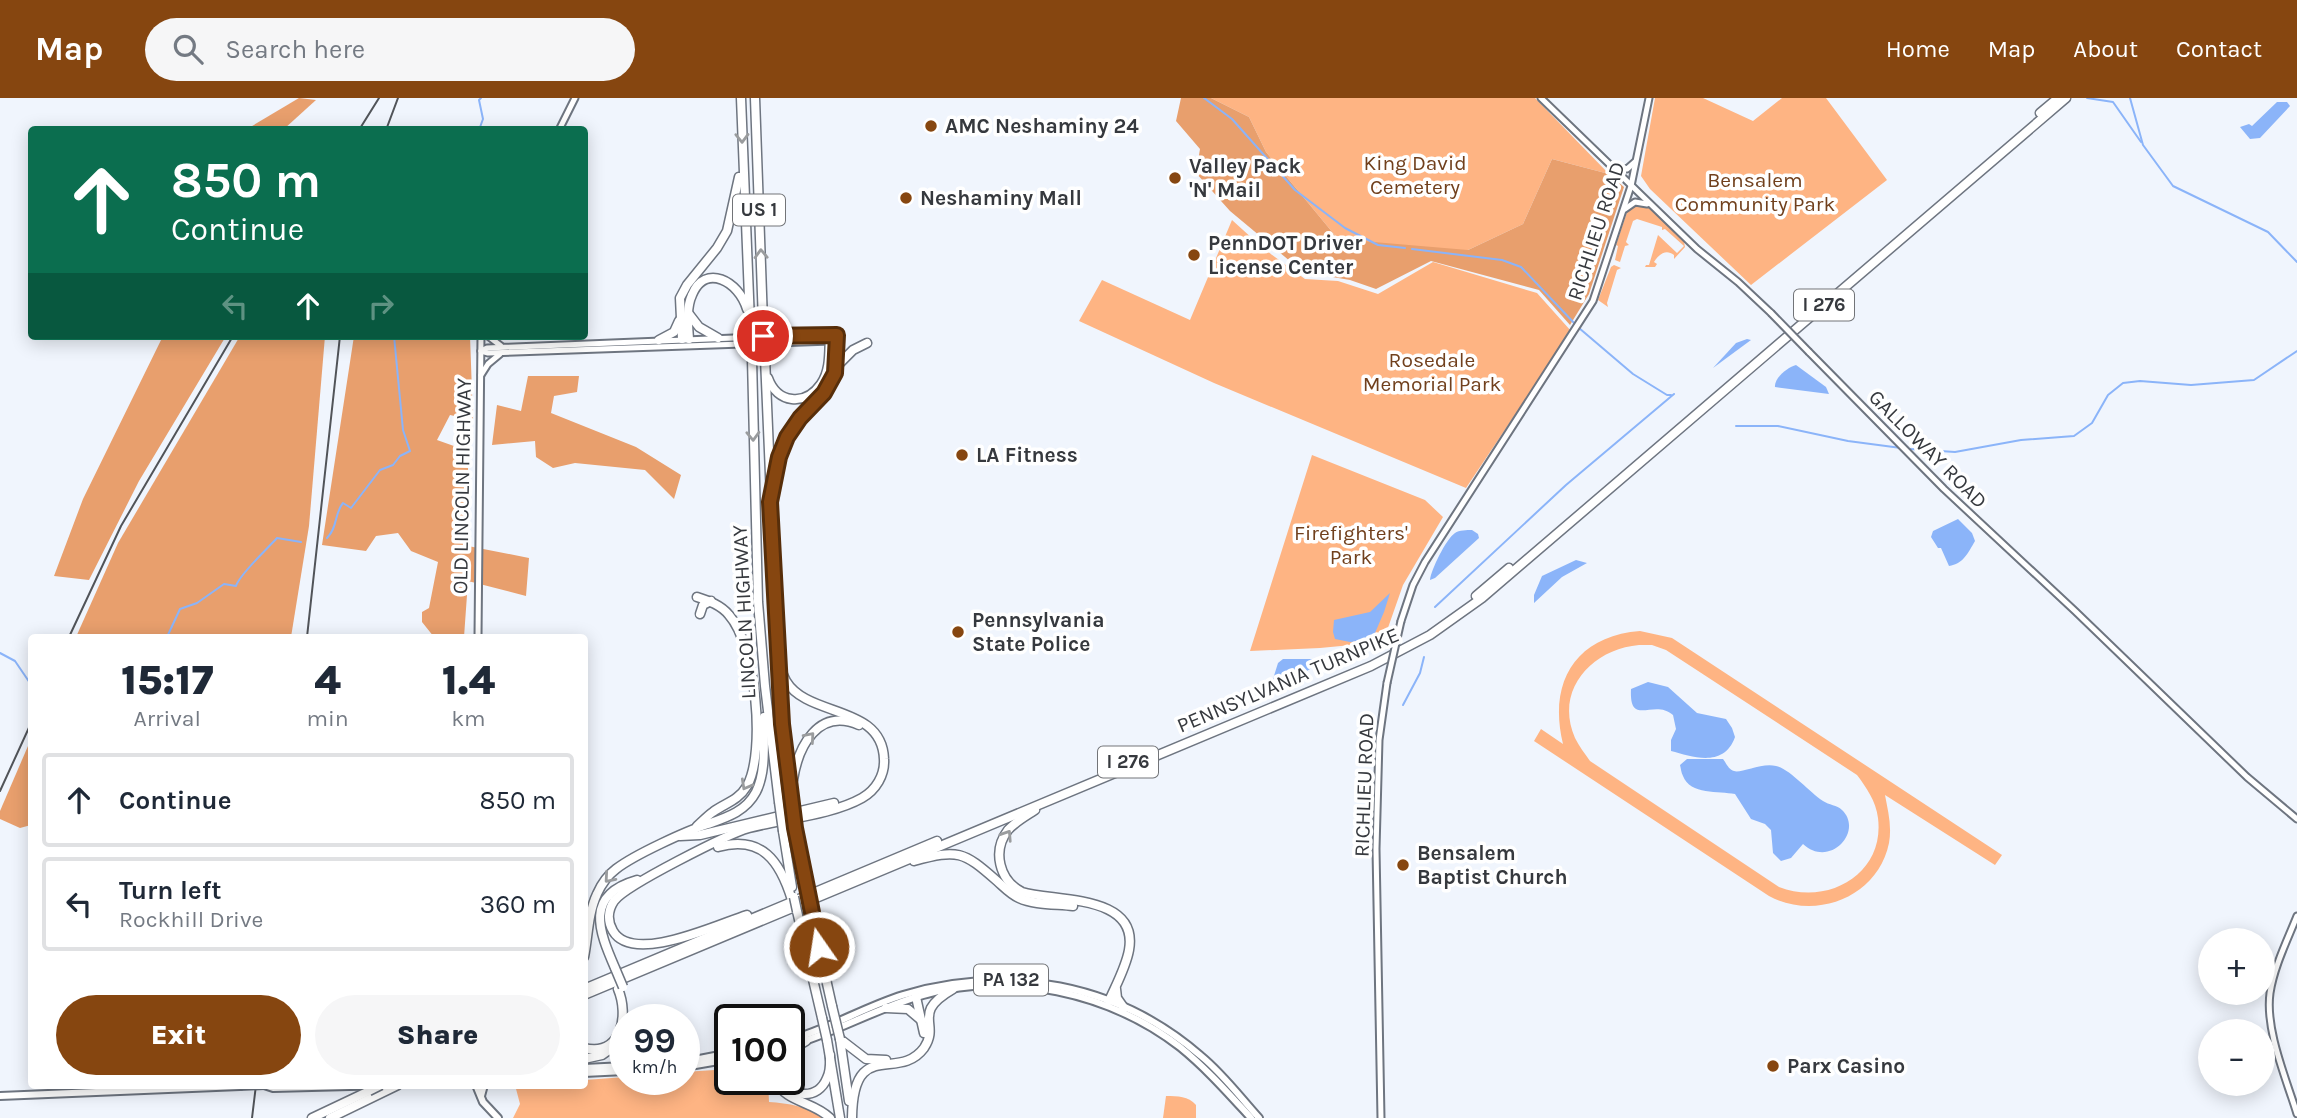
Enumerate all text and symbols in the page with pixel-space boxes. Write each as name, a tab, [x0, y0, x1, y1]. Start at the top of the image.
search box	[145, 18, 635, 81]
text: Map	[35, 30, 103, 68]
icon: search	[169, 30, 207, 68]
text: Search here	[225, 34, 365, 65]
text: Home	[1886, 35, 1950, 63]
text: Map	[1988, 35, 2035, 63]
text: About	[2073, 35, 2138, 63]
text: Contact	[2176, 35, 2262, 63]
place label: AMC Neshaminy 24	[945, 114, 1139, 138]
marker: AMC Neshaminy 24	[923, 118, 939, 134]
one-way arrow	[734, 133, 750, 143]
park label: King David Cemetery	[1363, 151, 1467, 199]
text: 850 m	[171, 152, 321, 209]
icon: ahead	[56, 154, 147, 245]
place label: Valley Pack 'N' Mail	[1189, 154, 1301, 202]
street label: RICHLIEU ROAD	[1562, 159, 1630, 303]
park label: Bensalem Community Park	[1675, 168, 1835, 216]
marker: Valley Pack 'N' Mail	[1167, 170, 1183, 186]
place label: Neshaminy Mall	[920, 186, 1082, 210]
marker: Neshaminy Mall	[898, 190, 914, 206]
road number: US 1	[733, 194, 785, 226]
text: Continue	[171, 211, 304, 248]
place label: PennDOT Driver License Center	[1208, 231, 1363, 279]
marker: PennDOT Driver License Center	[1186, 247, 1202, 263]
one-way arrow	[753, 248, 769, 258]
icon: left	[216, 287, 254, 325]
icon: ahead	[289, 287, 327, 325]
icon: right	[362, 287, 400, 325]
road number: I 276	[1794, 290, 1854, 321]
pin	[733, 306, 793, 366]
icon: arrive	[744, 317, 782, 355]
park label: Rosedale Memorial Park	[1363, 348, 1501, 396]
street label: OLD LINCOLN HIGHWAY	[448, 377, 476, 594]
street label: GALLOWAY ROAD	[1864, 385, 1992, 513]
one-way arrow	[745, 431, 760, 442]
place label: LA Fitness	[976, 443, 1078, 467]
marker: LA Fitness	[954, 447, 970, 463]
park label: Firefighters' Park	[1294, 521, 1408, 569]
street label: LINCOLN HIGHWAY	[727, 524, 761, 700]
place label: Pennsylvania State Police	[972, 608, 1105, 656]
street label: PENNSYLVANIA TURNPIKE	[1173, 622, 1403, 738]
marker: Pennsylvania State Police	[950, 624, 966, 640]
text: 15:17	[121, 655, 214, 705]
text: 4	[314, 655, 341, 705]
text: 1.4	[442, 655, 495, 705]
text: Arrival	[134, 705, 201, 732]
text: min	[307, 705, 349, 732]
text: km	[451, 705, 486, 732]
street label: RICHLIEU ROAD	[1349, 713, 1379, 857]
one-way arrow	[802, 732, 814, 745]
road number: I 276	[1098, 747, 1158, 778]
one-way arrow	[740, 778, 754, 791]
icon: ahead	[60, 781, 98, 819]
text: Continue	[119, 785, 231, 816]
text: 850 m	[479, 785, 556, 816]
one-way arrow	[999, 830, 1012, 843]
place label: Bensalem Baptist Church	[1417, 841, 1568, 889]
marker: Bensalem Baptist Church	[1395, 857, 1411, 873]
one-way arrow	[605, 869, 617, 882]
text: Turn left	[119, 875, 221, 906]
icon: left	[60, 885, 98, 923]
text: 360 m	[480, 889, 556, 920]
text: Rockhill Drive	[119, 906, 263, 933]
position arrow	[782, 910, 856, 984]
map controls	[2198, 928, 2275, 1096]
button: +	[2198, 928, 2275, 1005]
road number: PA 132	[974, 964, 1048, 996]
button: Exit	[56, 995, 301, 1075]
button: Share	[315, 995, 560, 1075]
speed limit sign: 100	[714, 1004, 805, 1095]
button: −	[2198, 1019, 2275, 1096]
text: 99	[633, 1020, 676, 1061]
place label: Parx Casino	[1787, 1054, 1905, 1078]
text: km/h	[632, 1056, 677, 1078]
marker: Parx Casino	[1765, 1058, 1781, 1074]

